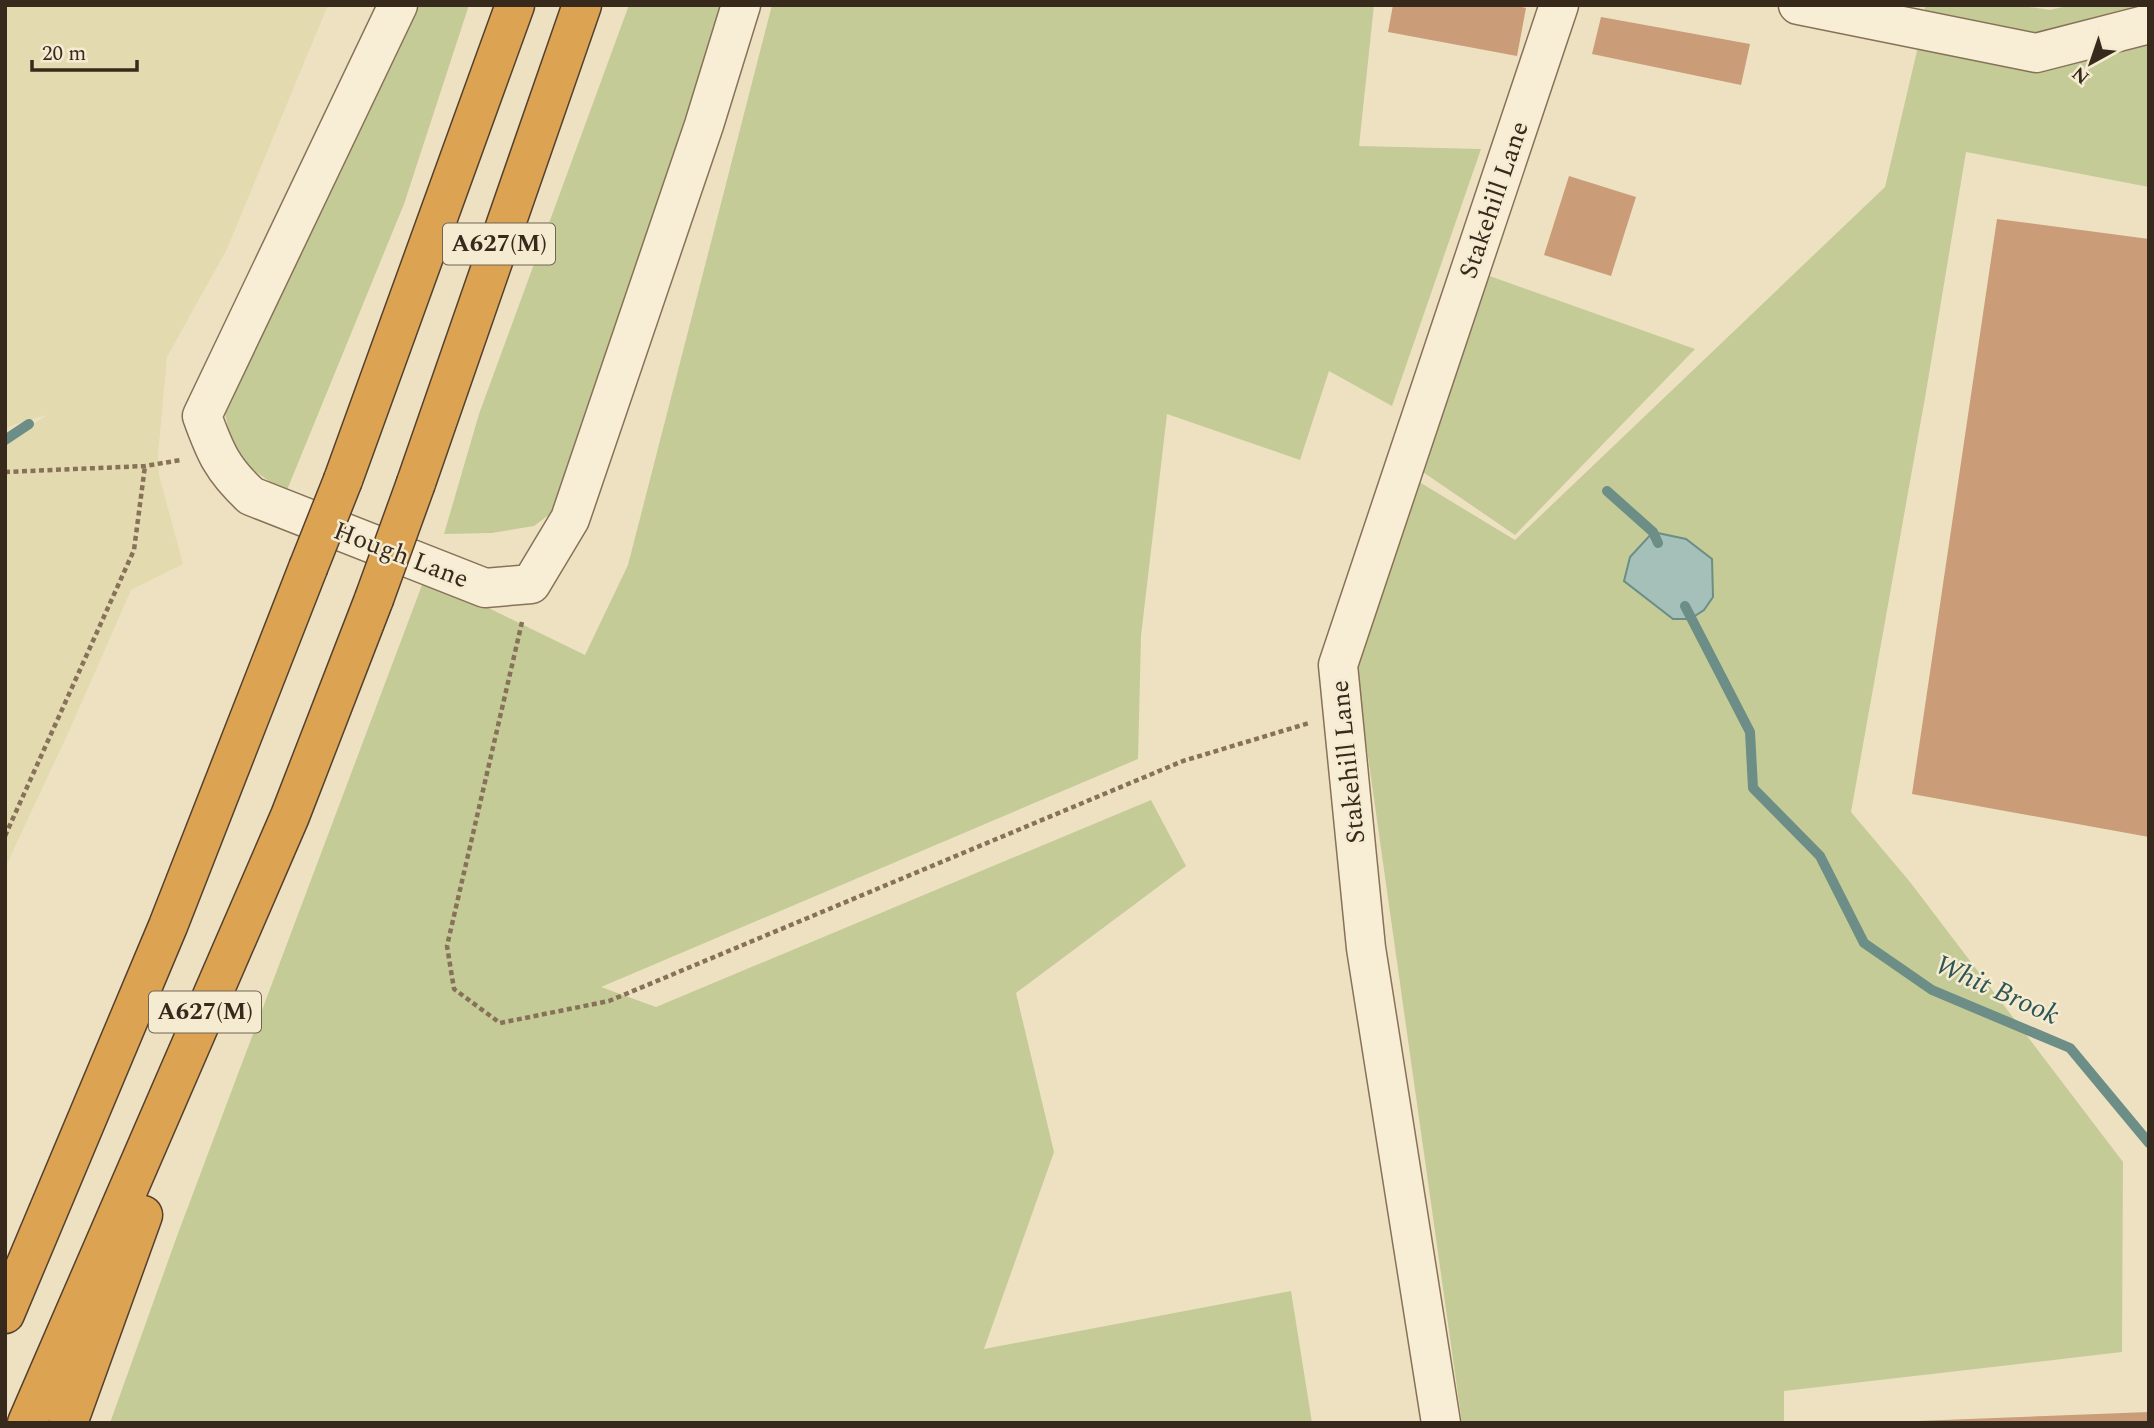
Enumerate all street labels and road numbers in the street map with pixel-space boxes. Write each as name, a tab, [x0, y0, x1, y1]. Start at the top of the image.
street label: Stakehill Lane	[1448, 116, 1540, 284]
road number: A627(M)	[443, 224, 555, 264]
street label: Hough Lane	[327, 511, 475, 599]
street label: Stakehill Lane	[1320, 678, 1376, 846]
road number: A627(M)	[149, 992, 261, 1032]

